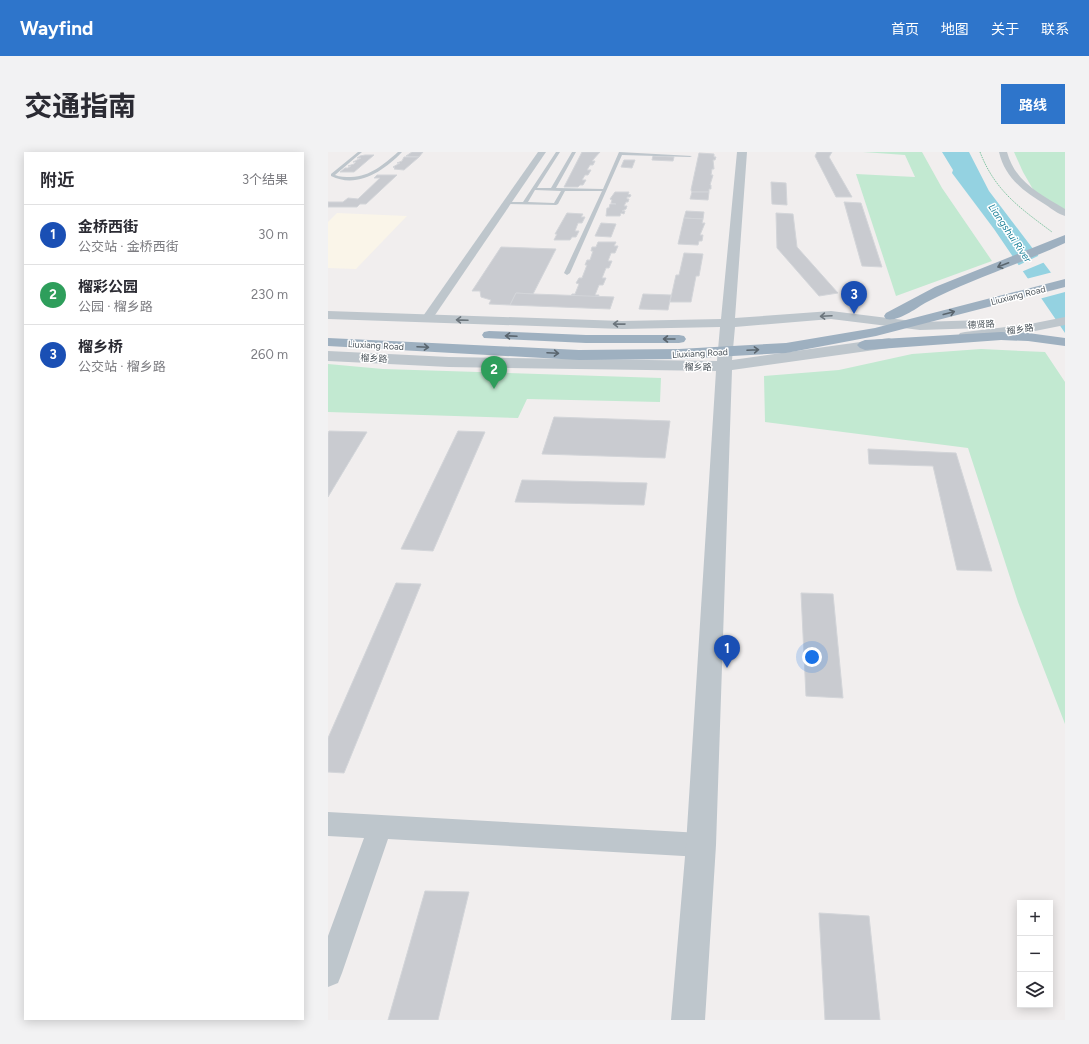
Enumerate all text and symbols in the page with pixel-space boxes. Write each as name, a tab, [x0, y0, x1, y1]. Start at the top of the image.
text: Wayfind	[20, 17, 93, 40]
text: 首页	[891, 21, 919, 38]
text: 地图	[941, 21, 969, 38]
text: 关于	[991, 21, 1019, 38]
text: 联系	[1041, 21, 1069, 38]
button: 路线	[1001, 84, 1065, 124]
text: 交通指南	[24, 89, 136, 123]
text: 附近	[40, 170, 74, 190]
text: 3个结果	[242, 172, 288, 187]
water label: Liangshui River	[986, 201, 1035, 265]
text: 金桥西街	[78, 218, 138, 236]
text: 1	[50, 227, 56, 242]
text: 30 m	[258, 227, 288, 242]
text: 公交站 · 金桥西街	[78, 239, 179, 254]
one-way arrow	[998, 262, 1010, 270]
text: 榴彩公园	[78, 278, 138, 296]
pin: 3	[841, 281, 867, 314]
street label: Liuxiang Road	[990, 283, 1046, 307]
text: 2	[49, 287, 57, 302]
text: 230 m	[251, 287, 288, 302]
text: 公园 · 榴乡路	[78, 299, 153, 314]
one-way arrow	[942, 308, 955, 316]
one-way arrow	[820, 312, 833, 319]
one-way arrow	[456, 317, 469, 324]
street label: 德贤路	[967, 318, 995, 330]
one-way arrow	[613, 321, 626, 328]
street label: 榴乡路	[1006, 322, 1034, 336]
one-way arrow	[505, 332, 518, 340]
one-way arrow	[663, 335, 676, 343]
text: 榴乡桥	[78, 338, 123, 356]
street label: Liuxiang Road	[348, 338, 404, 352]
one-way arrow	[416, 343, 429, 351]
street label: Liuxiang Road	[672, 346, 728, 360]
one-way arrow	[746, 346, 759, 354]
text: 3	[49, 347, 57, 362]
text: 260 m	[251, 347, 288, 362]
one-way arrow	[546, 350, 559, 357]
street label: 榴乡路	[360, 352, 388, 364]
pin: 2	[481, 356, 507, 389]
text: 公交站 · 榴乡路	[78, 359, 166, 374]
street label: 榴乡路	[684, 361, 712, 372]
pin: 1	[714, 635, 740, 668]
your location	[802, 647, 822, 667]
map controls	[1017, 900, 1053, 1008]
button: +	[1017, 900, 1053, 936]
button: −	[1017, 936, 1053, 972]
button: layers	[1017, 972, 1053, 1008]

